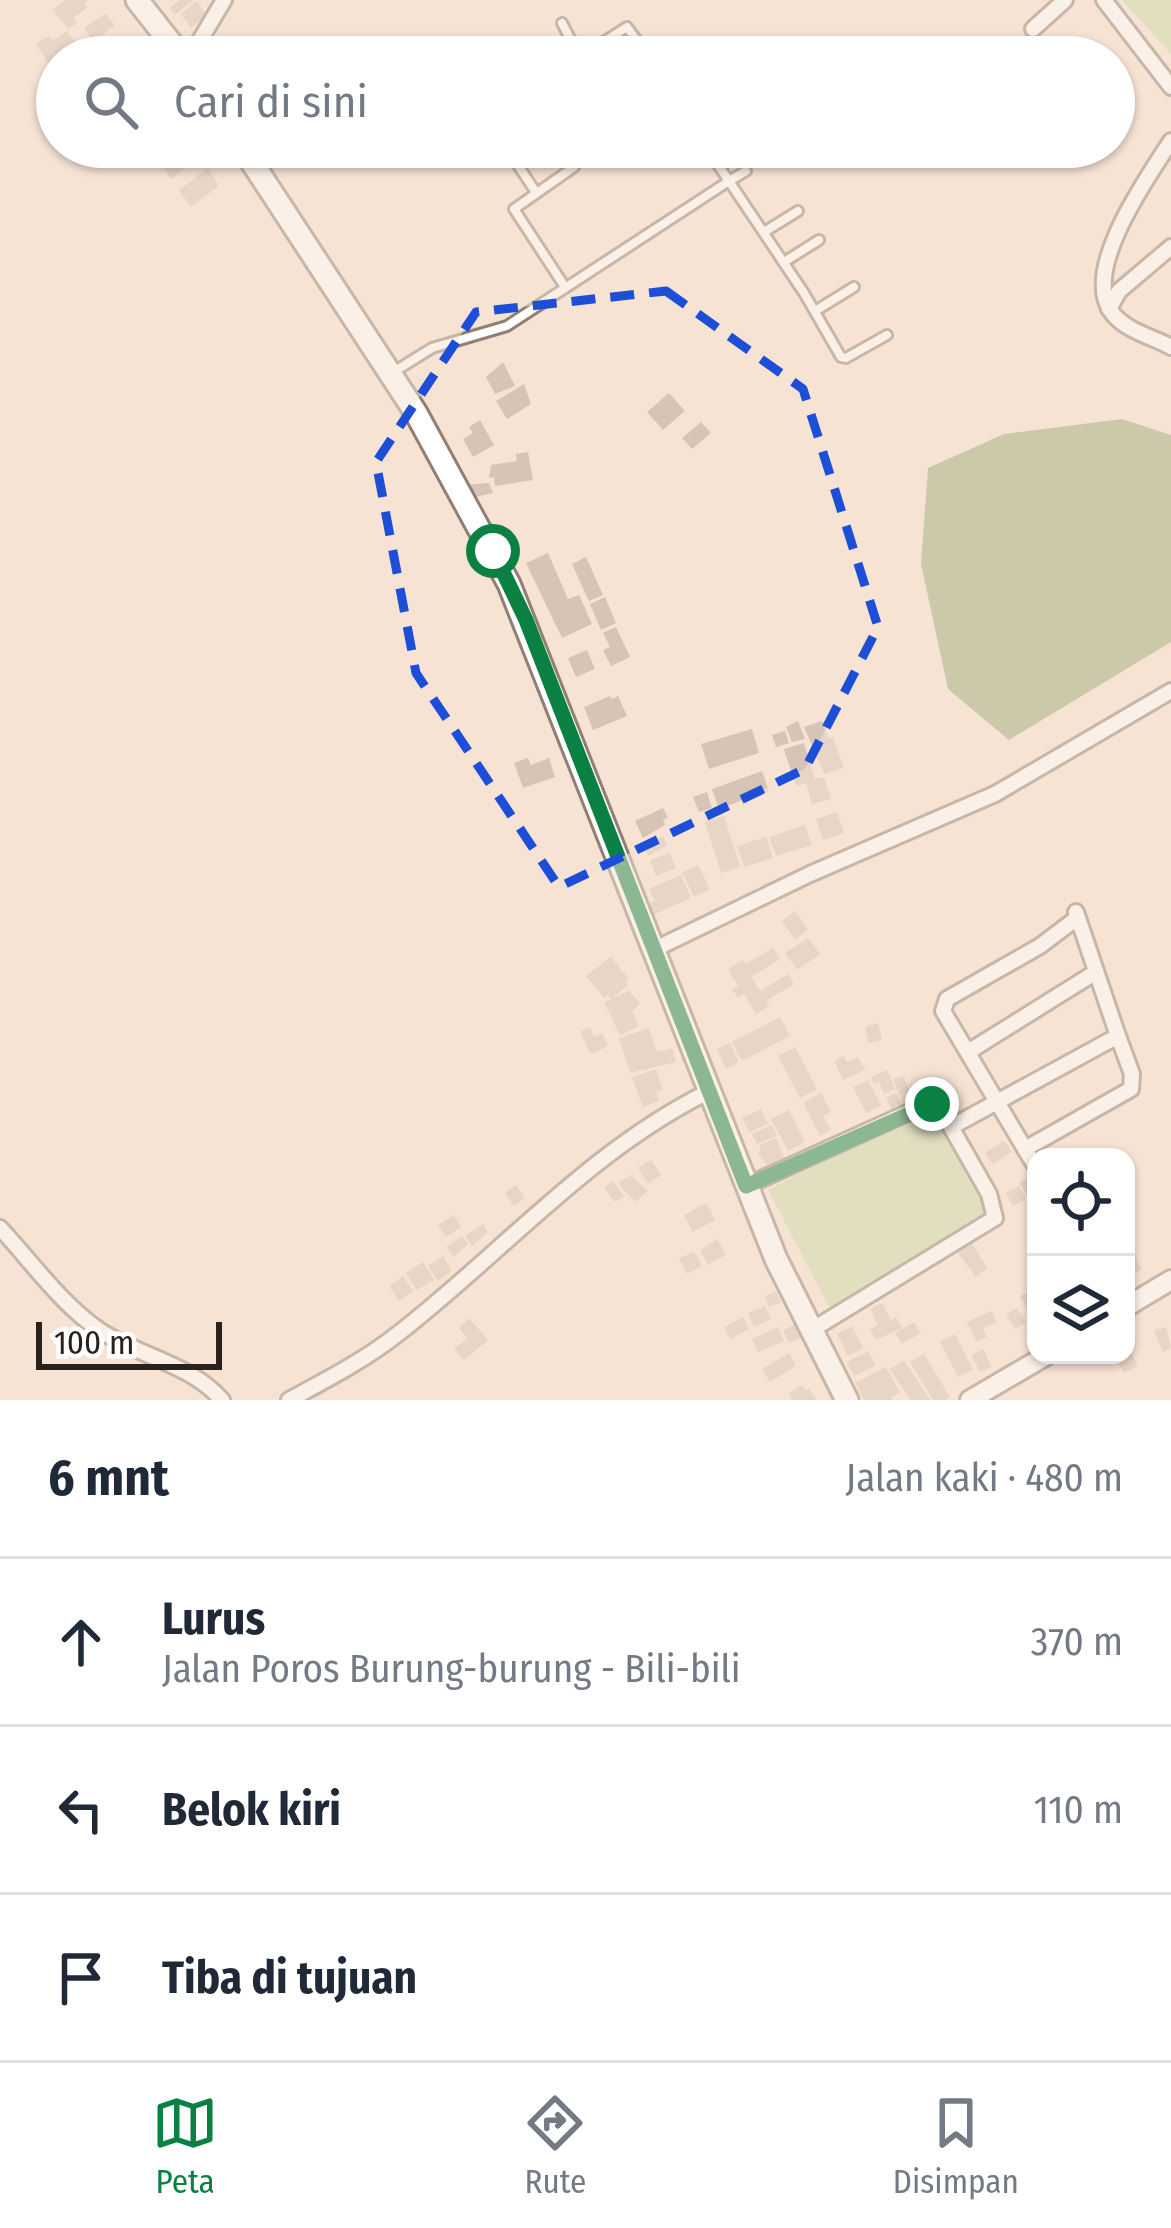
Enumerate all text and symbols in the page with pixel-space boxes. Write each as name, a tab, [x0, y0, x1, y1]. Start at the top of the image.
search box	[36, 36, 1135, 168]
icon: search	[78, 69, 144, 135]
text: Cari di sini	[174, 75, 368, 129]
route start	[466, 524, 520, 578]
route end	[905, 1077, 959, 1131]
map controls	[1027, 1148, 1135, 1364]
button: locate	[1027, 1148, 1135, 1256]
button: layers	[1027, 1256, 1135, 1364]
scale bar	[36, 1316, 222, 1369]
text: 100 m	[54, 1323, 134, 1363]
text: 6 mnt	[48, 1447, 169, 1509]
text: Jalan kaki · 480 m	[846, 1455, 1123, 1501]
text: Lurus	[162, 1592, 265, 1646]
icon: ahead	[48, 1609, 114, 1675]
text: 370 m	[1031, 1619, 1123, 1665]
text: Jalan Poros Burung-burung - Bili-bili	[162, 1646, 741, 1692]
icon: left	[48, 1777, 114, 1843]
text: Belok kiri	[162, 1783, 341, 1837]
text: 110 m	[1034, 1787, 1123, 1833]
icon: arrive	[48, 1945, 114, 2011]
text: Tiba di tujuan	[162, 1951, 417, 2005]
tab: Peta	[152, 2090, 218, 2202]
tab: Rute	[522, 2090, 588, 2202]
tab: Disimpan	[893, 2090, 1019, 2202]

